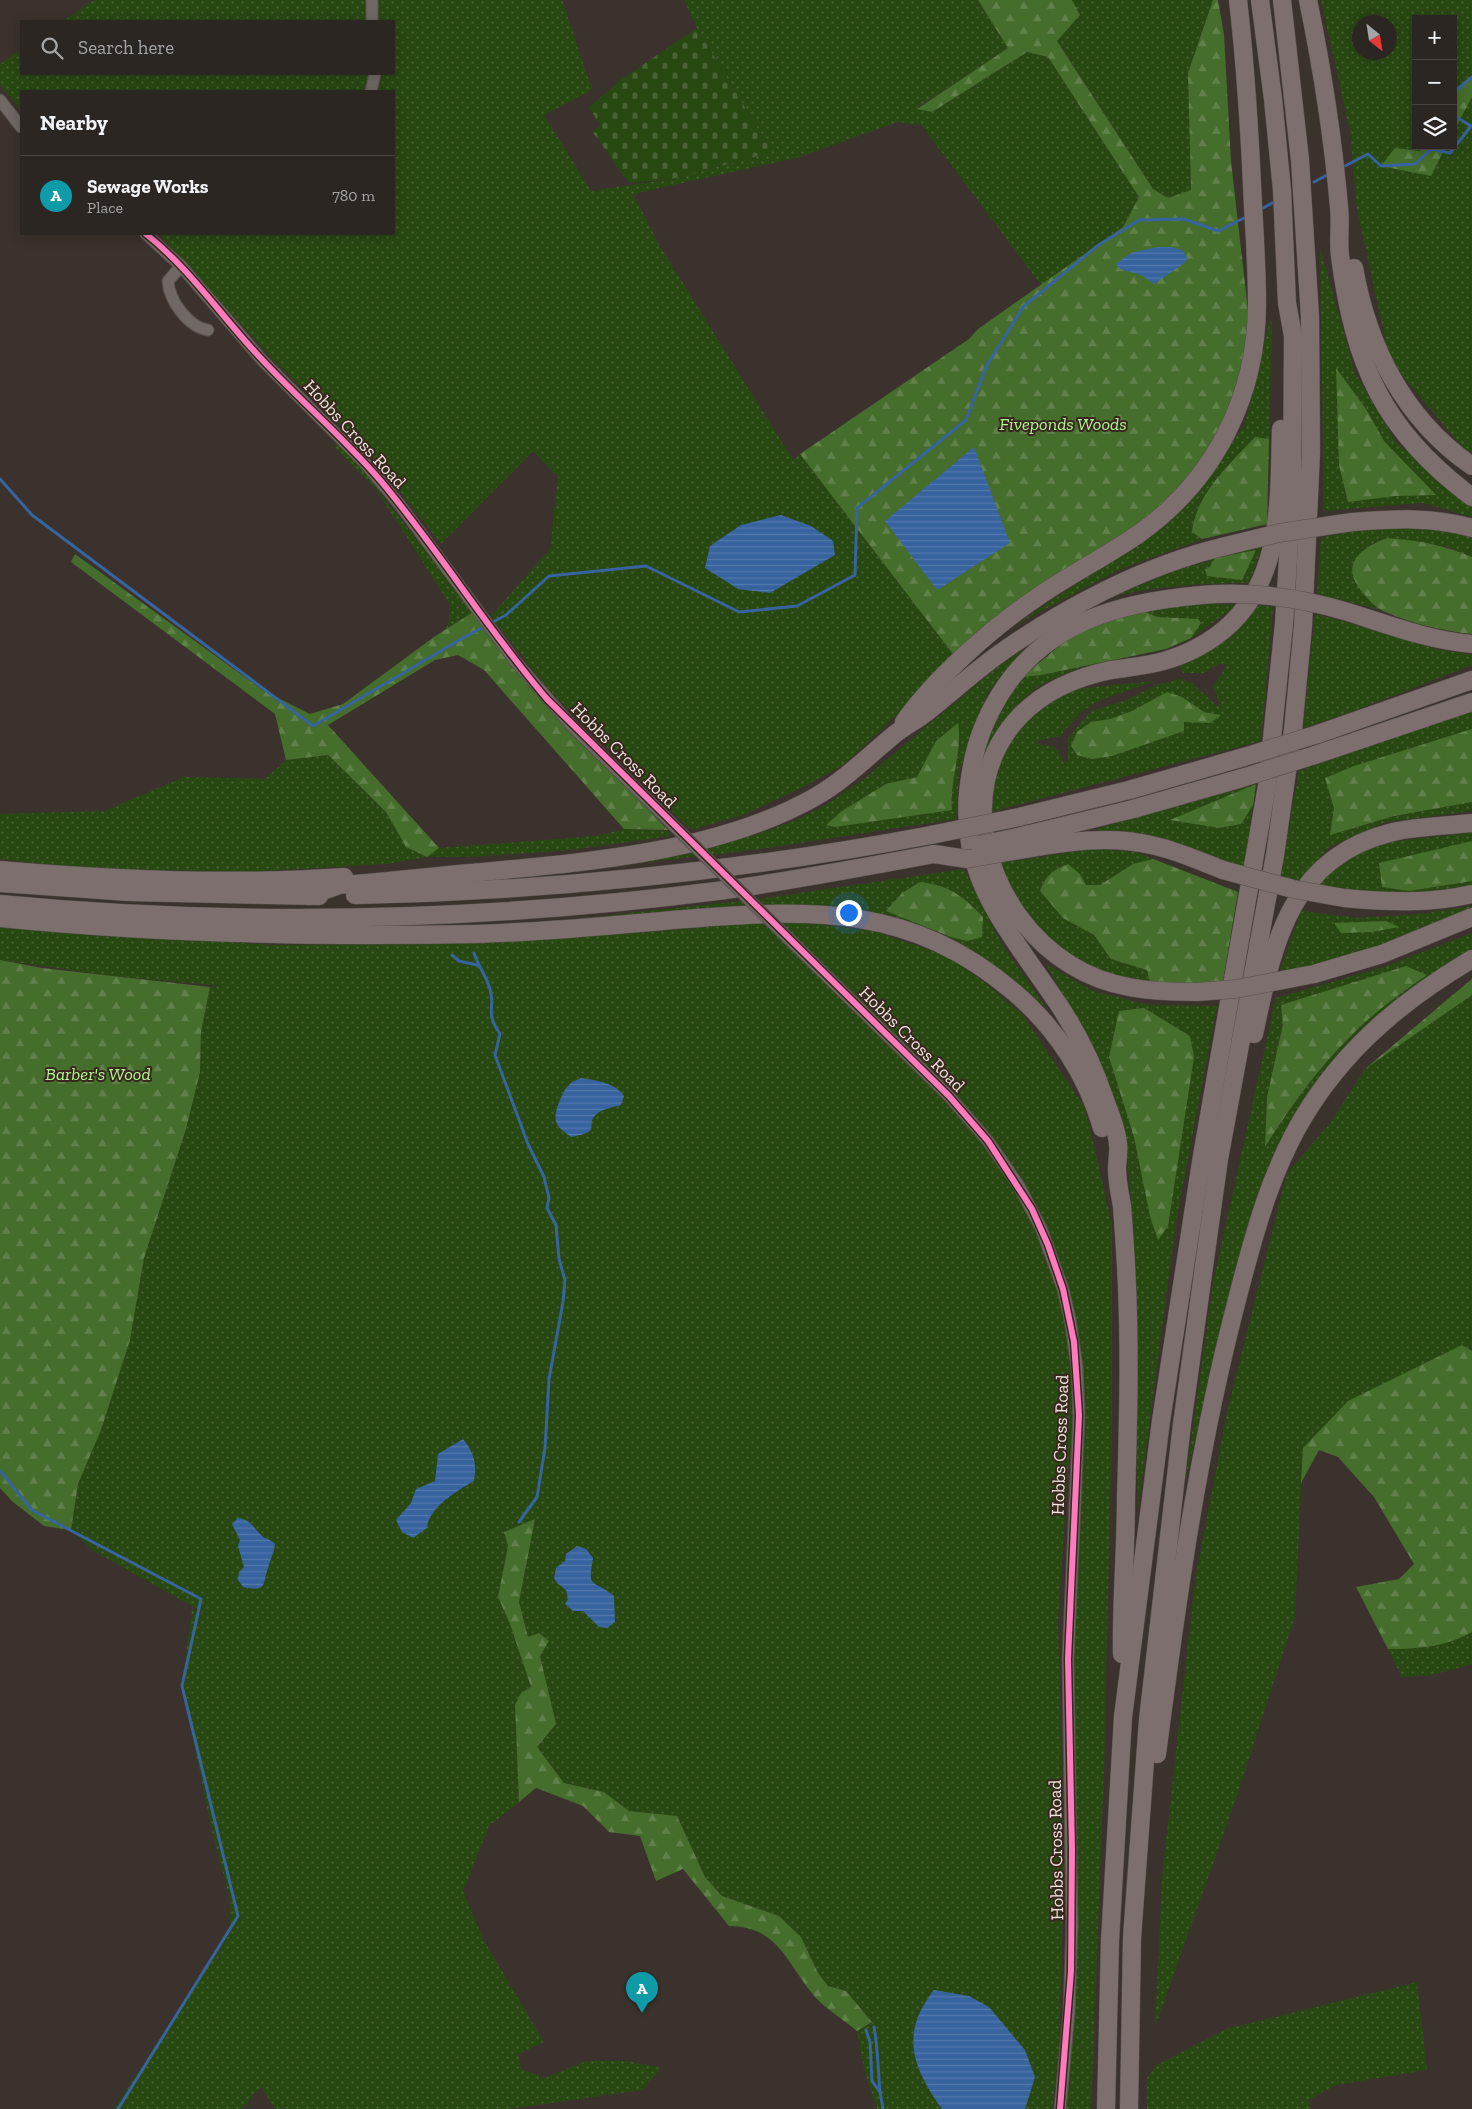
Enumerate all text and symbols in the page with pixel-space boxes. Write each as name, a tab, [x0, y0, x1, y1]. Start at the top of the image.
north arrow	[1352, 15, 1397, 60]
map controls	[1412, 15, 1457, 150]
button: +	[1412, 15, 1457, 60]
search box	[20, 20, 395, 75]
icon: search	[38, 34, 66, 62]
text: Search here	[78, 36, 174, 59]
button: −	[1412, 60, 1457, 105]
button: layers	[1412, 105, 1457, 150]
text: Nearby	[40, 110, 108, 135]
text: Sewage Works	[87, 175, 209, 198]
text: A	[51, 186, 62, 205]
text: 780 m	[332, 186, 375, 205]
text: Place	[87, 198, 123, 217]
street label: Hobbs Cross Road	[299, 375, 411, 493]
park label: Fiveponds Woods	[999, 413, 1127, 435]
street label: Hobbs Cross Road	[567, 698, 682, 813]
your location	[836, 900, 862, 926]
street label: Hobbs Cross Road	[855, 982, 970, 1097]
park label: Barber's Wood	[45, 1063, 151, 1085]
street label: Hobbs Cross Road	[1047, 1374, 1073, 1516]
street label: Hobbs Cross Road	[1044, 1779, 1068, 1920]
pin: A	[626, 1972, 658, 2013]

